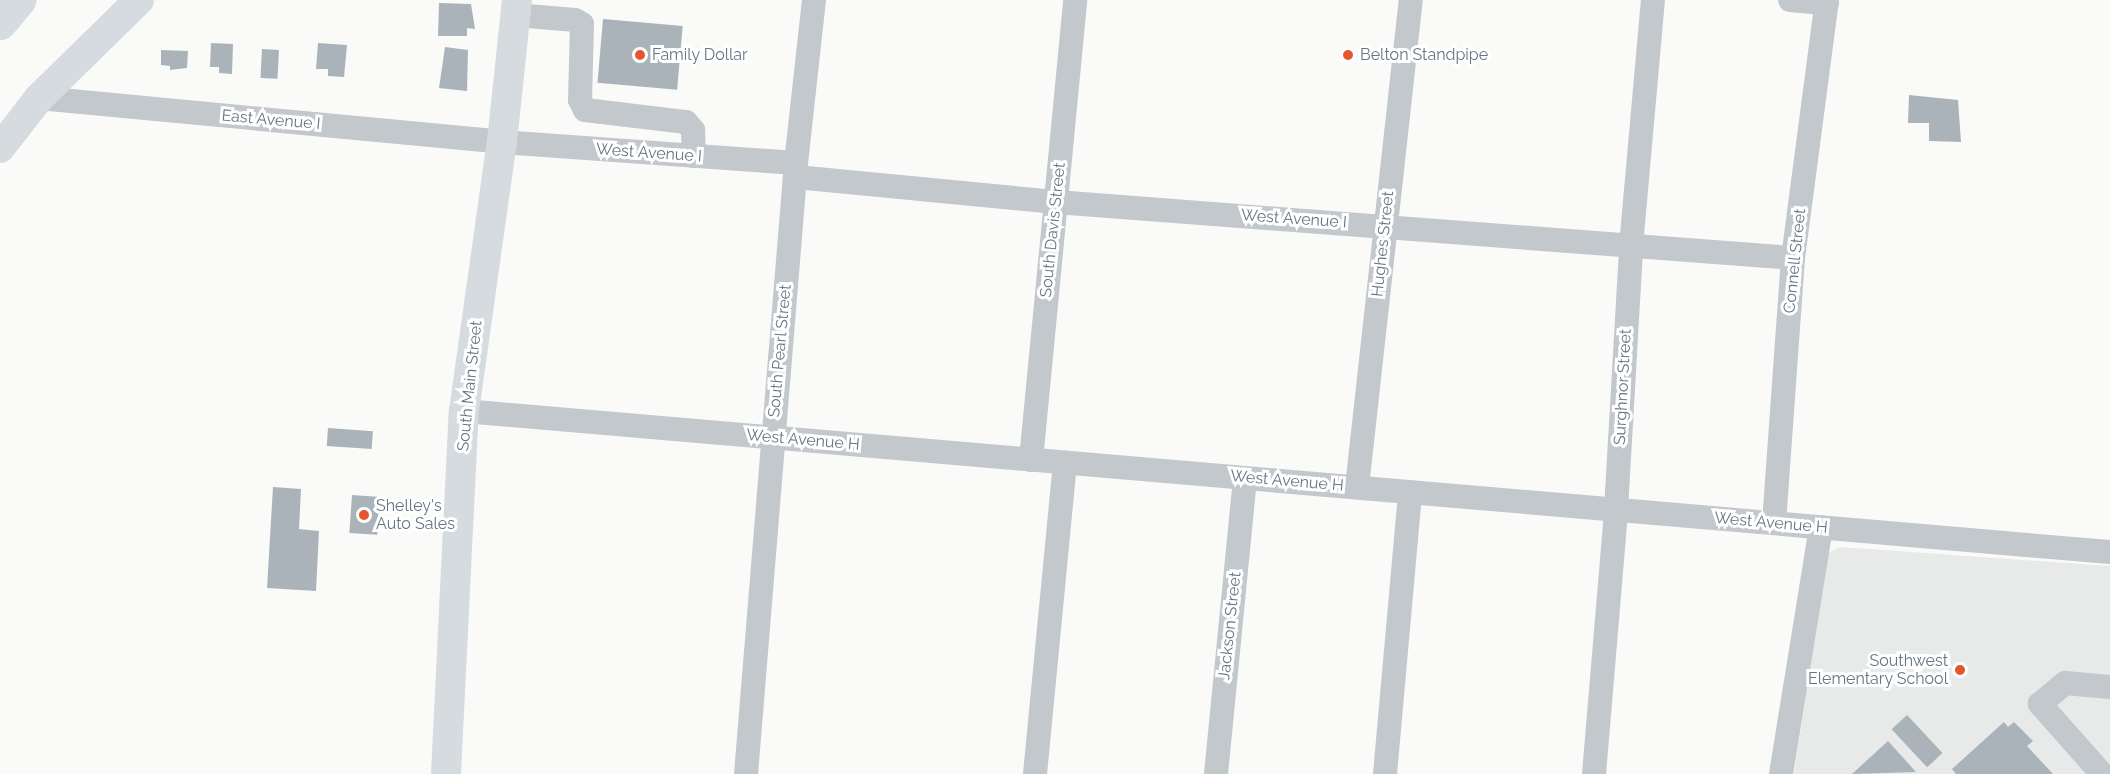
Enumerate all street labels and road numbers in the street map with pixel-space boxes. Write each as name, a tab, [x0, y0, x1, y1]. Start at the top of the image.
street label: East Avenue I	[220, 106, 322, 134]
street label: West Avenue I	[595, 140, 703, 166]
street label: South Davis Street	[1036, 162, 1070, 298]
street label: Hughes Street	[1368, 190, 1398, 298]
street label: West Avenue I	[1240, 206, 1348, 232]
street label: Connell Street	[1780, 207, 1810, 315]
street label: South Pearl Street	[765, 284, 795, 418]
street label: South Main Street	[454, 320, 486, 452]
street label: Surghnor Street	[1610, 328, 1636, 446]
street label: West Avenue H	[745, 425, 861, 455]
street label: West Avenue H	[1229, 466, 1345, 496]
street label: West Avenue H	[1713, 508, 1829, 538]
street label: Jackson Street	[1215, 571, 1245, 681]

